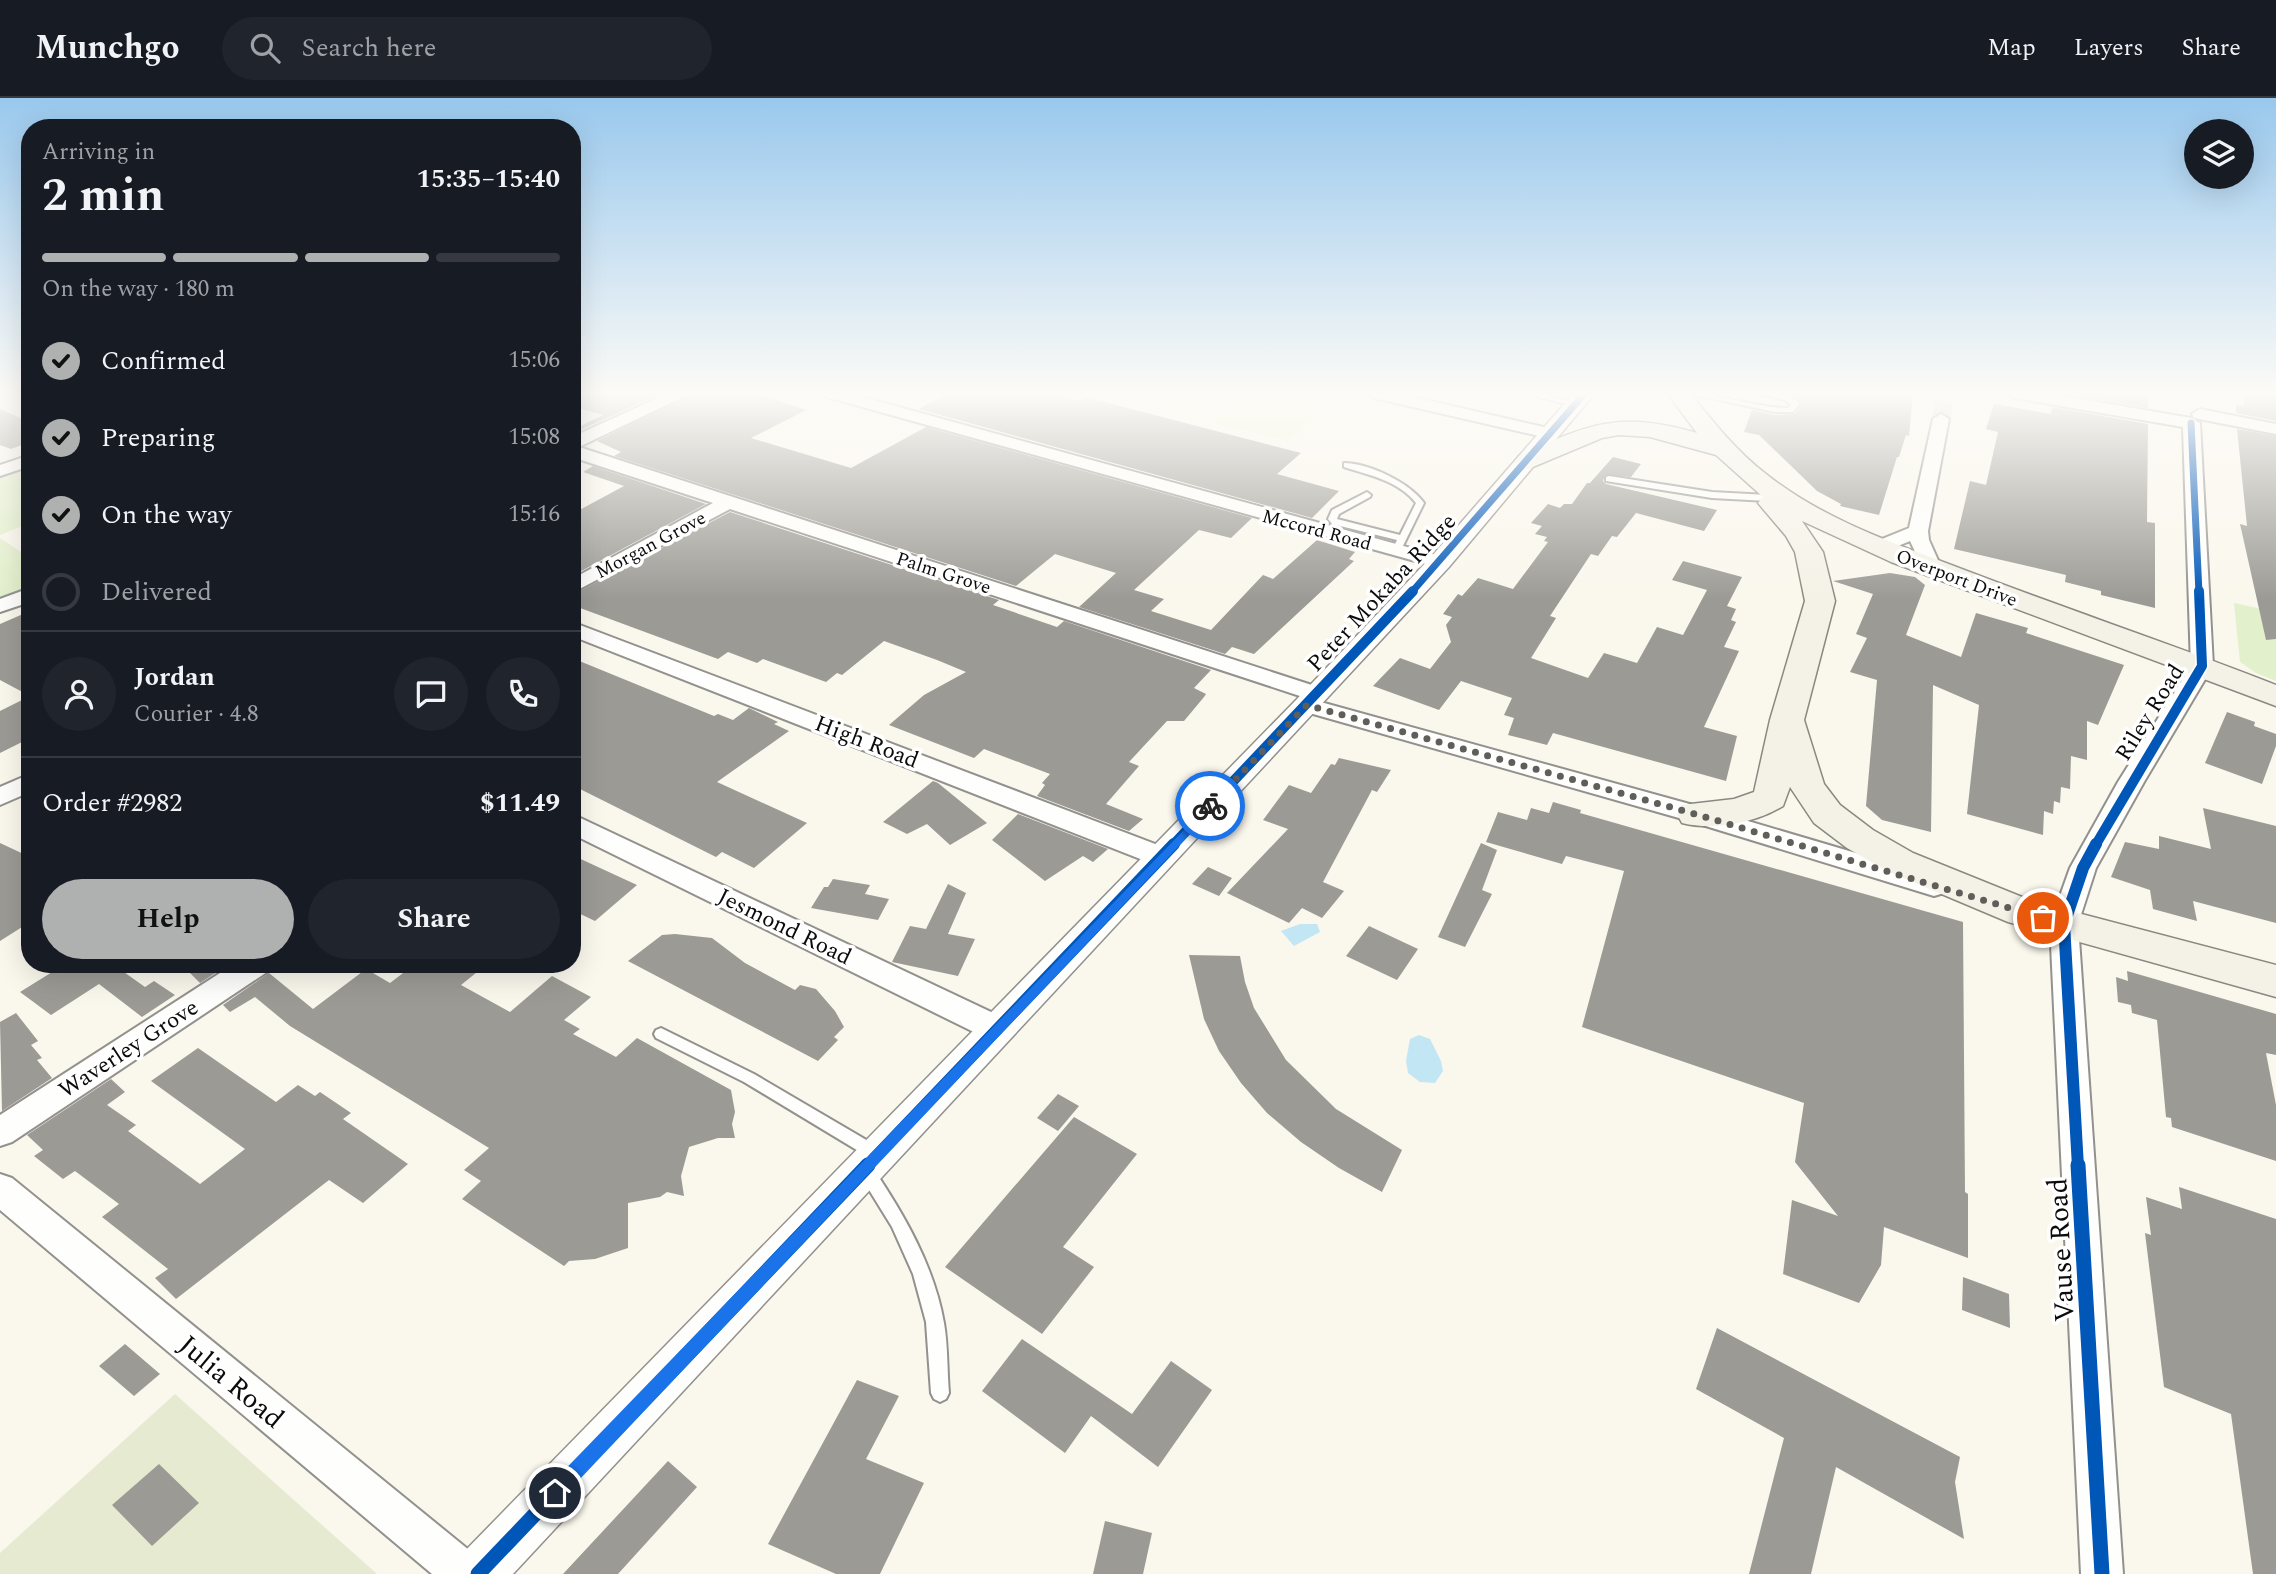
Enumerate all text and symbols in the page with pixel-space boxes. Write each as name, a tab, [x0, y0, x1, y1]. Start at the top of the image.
search box	[222, 17, 712, 80]
text: Munchgo	[35, 23, 180, 73]
text: Search here	[302, 28, 436, 68]
icon: search	[246, 29, 284, 67]
text: Map	[1987, 30, 2036, 66]
text: Layers	[2074, 30, 2144, 66]
text: Share	[2182, 30, 2241, 66]
map controls	[2184, 119, 2254, 189]
button: layers	[2184, 119, 2254, 189]
text: Arriving in	[42, 135, 155, 170]
text: 15:35–15:40	[416, 159, 560, 199]
text: 2 min	[42, 161, 164, 231]
text: On the way · 180 m	[42, 272, 235, 307]
text: Confirmed	[101, 341, 226, 381]
icon: check	[42, 342, 80, 380]
text: 15:06	[508, 343, 560, 378]
text: Preparing	[101, 418, 215, 458]
icon: check	[42, 419, 80, 457]
text: 15:08	[508, 420, 560, 455]
text: On the way	[101, 495, 232, 535]
icon: check	[42, 496, 80, 534]
text: 15:16	[508, 497, 560, 532]
street label: Mccord Road	[1259, 502, 1375, 559]
street label: Morgan Grove	[590, 504, 711, 587]
street label: Peter Mokaba Ridge	[1299, 506, 1465, 680]
street label: Overport Drive	[1891, 542, 2022, 615]
street label: Palm Grove	[892, 544, 995, 602]
text: Delivered	[101, 572, 212, 612]
button: person	[42, 657, 116, 731]
text: Jordan	[134, 657, 215, 697]
button: chat	[394, 657, 468, 731]
button: phone	[486, 657, 560, 731]
street label: Riley Road	[2107, 657, 2194, 768]
text: Courier · 4.8	[134, 697, 259, 732]
street label: High Road	[809, 707, 924, 778]
courier	[1175, 771, 1245, 841]
text: Order #2982	[42, 783, 182, 823]
text: $11.49	[480, 783, 560, 823]
icon: bike	[1191, 787, 1229, 825]
button: Help	[42, 879, 294, 959]
button: Share	[308, 879, 560, 959]
street label: Jesmond Road	[711, 880, 858, 975]
pin	[2013, 888, 2073, 948]
icon: bag	[2024, 899, 2062, 937]
street label: Waverley Grove	[52, 991, 206, 1108]
street label: Vause Road	[2036, 1177, 2087, 1323]
street label: Julia Road	[169, 1325, 294, 1439]
pin	[525, 1463, 585, 1523]
icon: home	[536, 1474, 574, 1512]

